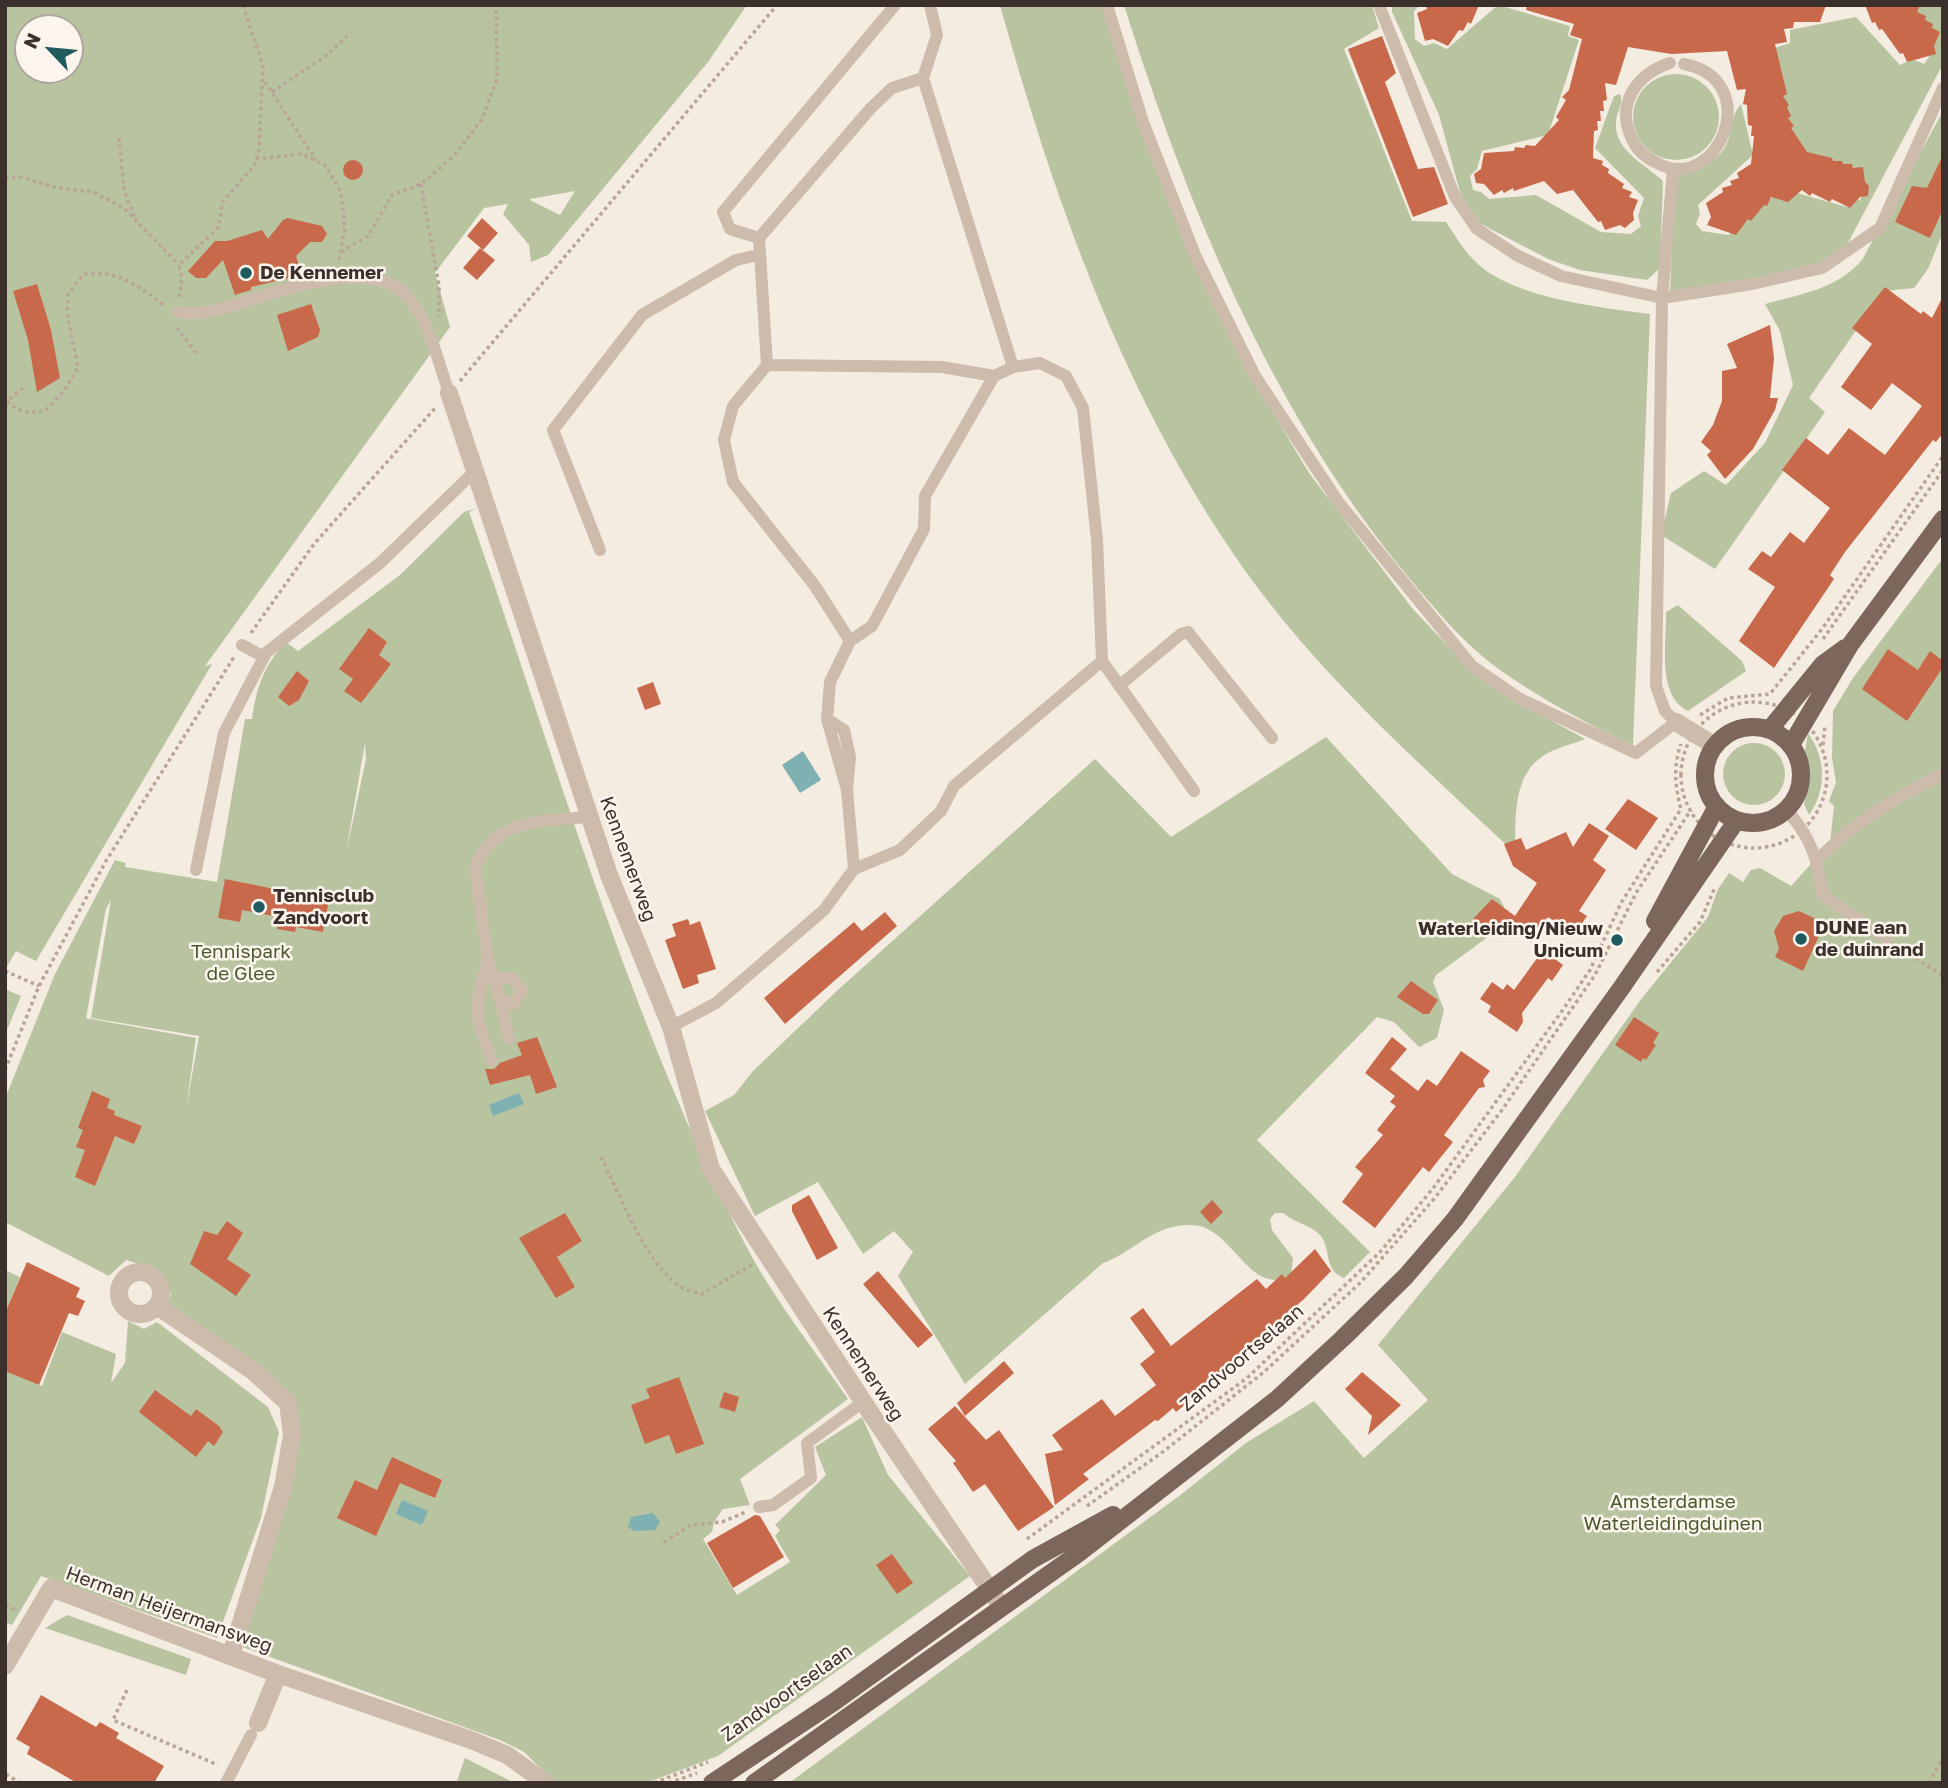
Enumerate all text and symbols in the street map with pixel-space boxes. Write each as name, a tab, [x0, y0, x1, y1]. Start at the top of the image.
north arrow	[14, 14, 84, 84]
text: N	[18, 29, 45, 52]
place label: De Kennemer	[260, 262, 384, 284]
marker: De Kennemer	[238, 265, 254, 281]
street label: Kennemerweg	[595, 793, 661, 925]
place label: Tennisclub Zandvoort	[273, 885, 374, 929]
marker: Tennisclub Zandvoort	[251, 899, 267, 915]
place label: DUNE aan de duinrand	[1815, 917, 1924, 961]
place label: Waterleiding/Nieuw Unicum	[1418, 918, 1603, 962]
marker: DUNE aan de duinrand	[1793, 931, 1809, 947]
marker: Waterleiding/Nieuw Unicum	[1609, 932, 1625, 948]
park label: Tennispark de Glee	[191, 941, 291, 985]
street label: Zandvoortselaan	[1176, 1300, 1308, 1416]
street label: Kennemerweg	[818, 1303, 908, 1425]
park label: Amsterdamse Waterleidingduinen	[1584, 1491, 1762, 1535]
street label: Herman Heijermansweg	[63, 1562, 275, 1658]
street label: Zandvoortselaan	[717, 1639, 857, 1747]

